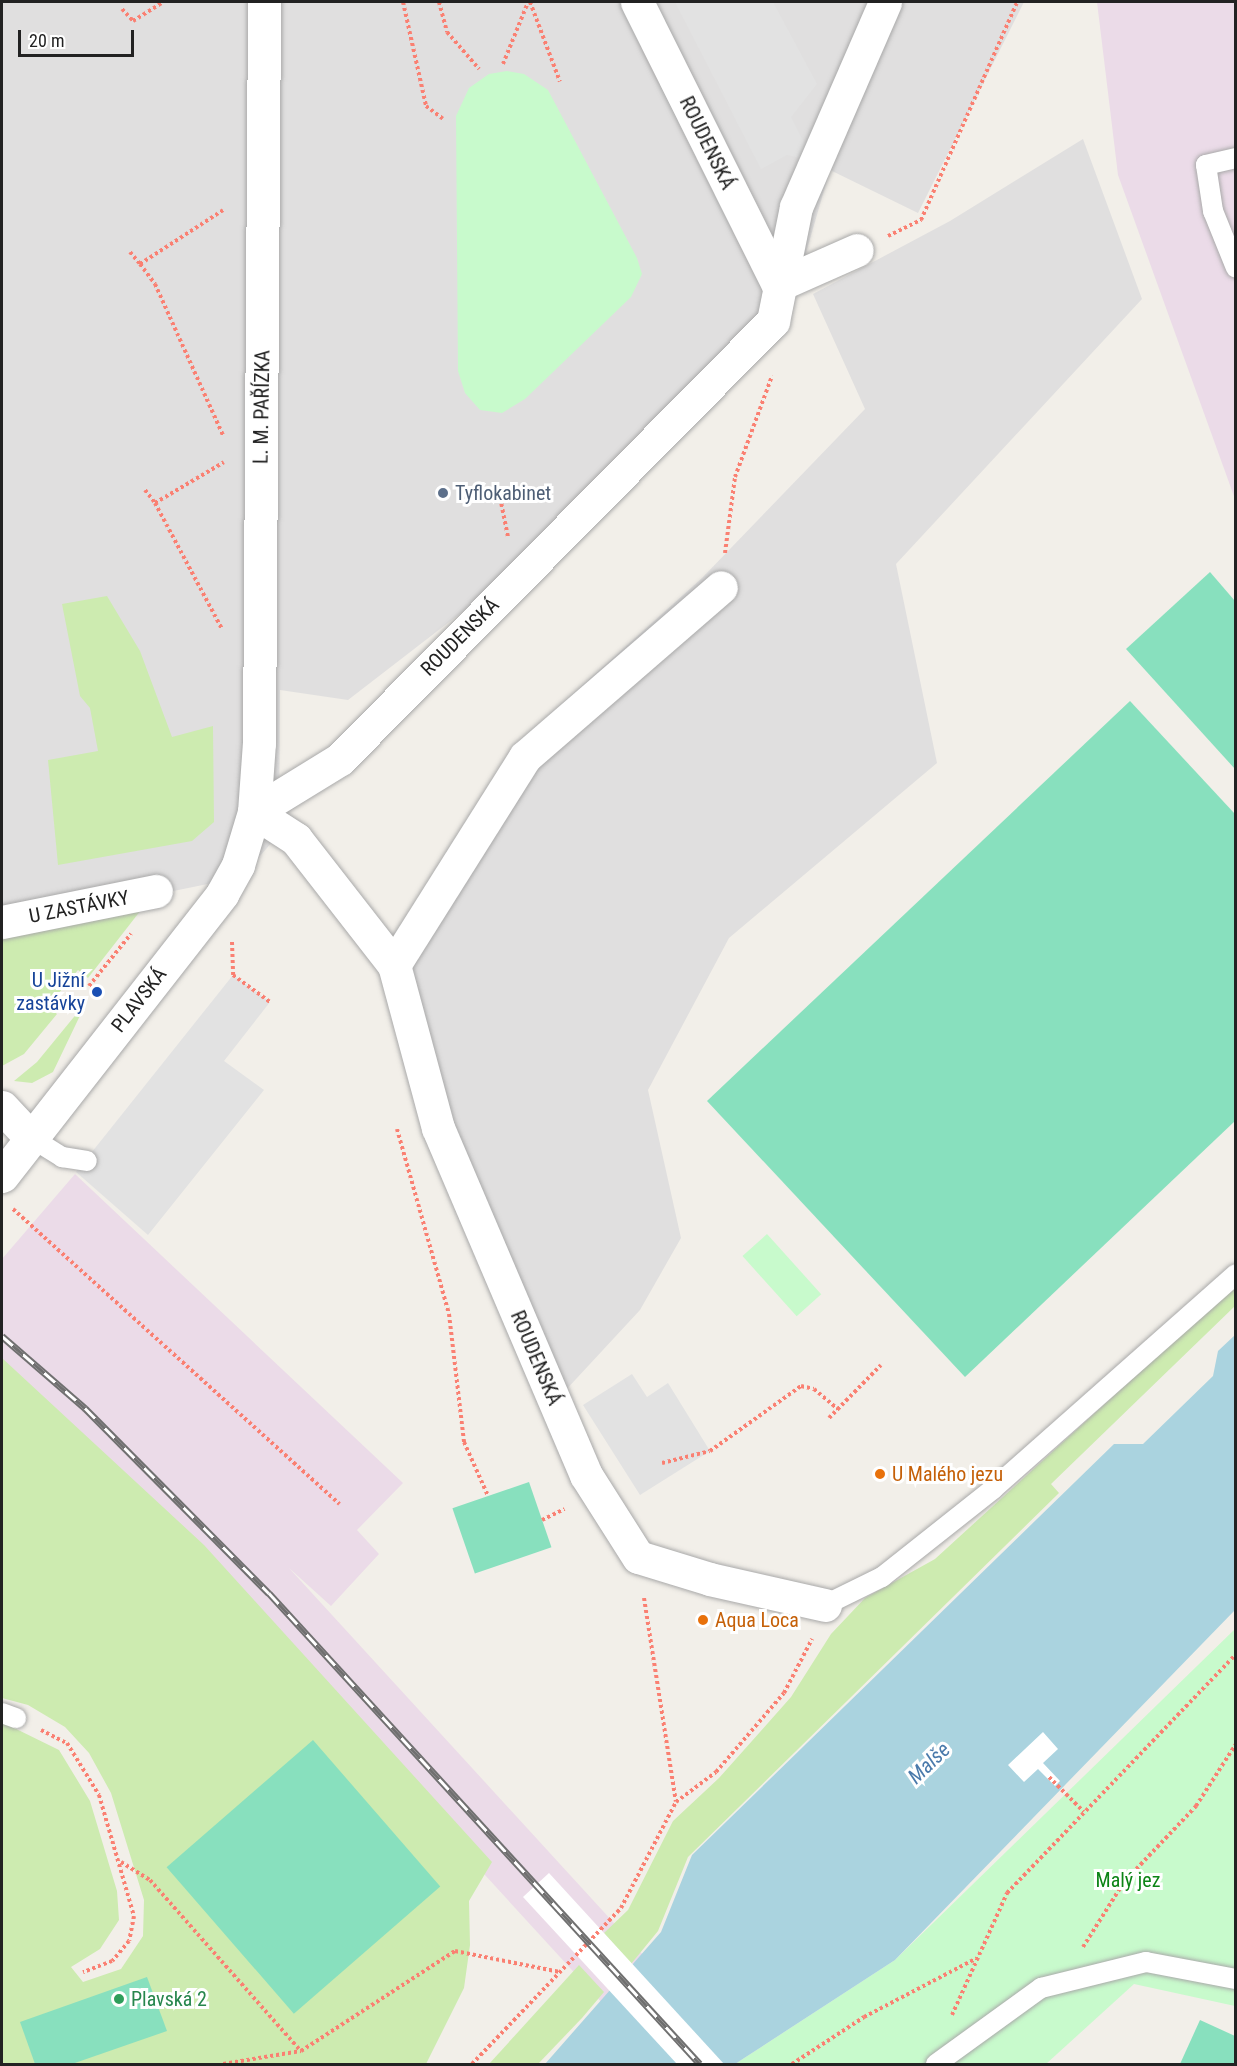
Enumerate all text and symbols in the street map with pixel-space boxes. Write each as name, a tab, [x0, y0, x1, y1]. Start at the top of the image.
scale bar	[21, 18, 136, 56]
text: 20 m	[29, 30, 64, 51]
street label: ROUDENSKÁ	[674, 93, 740, 193]
street label: L. M. PAŘÍZKA	[249, 350, 275, 464]
place label: Tyflokabinet	[455, 481, 551, 505]
marker: Tyflokabinet	[436, 486, 450, 500]
street label: ROUDENSKÁ	[416, 593, 504, 681]
street label: U ZASTÁVKY	[27, 886, 131, 928]
street label: PLAVSKÁ	[106, 963, 172, 1037]
place label: U Jižní zastávky	[16, 969, 85, 1016]
marker: U Jižní zastávky	[90, 985, 104, 999]
street label: ROUDENSKÁ	[505, 1307, 567, 1409]
place label: U Malého jezu	[892, 1462, 1003, 1486]
marker: U Malého jezu	[873, 1467, 887, 1481]
place label: Aqua Loca	[715, 1608, 799, 1632]
marker: Aqua Loca	[696, 1613, 710, 1627]
water label: Malše	[903, 1737, 955, 1789]
park label: Malý jez	[1096, 1868, 1160, 1892]
place label: Plavská 2	[131, 1987, 207, 2011]
marker: Plavská 2	[112, 1992, 126, 2006]

